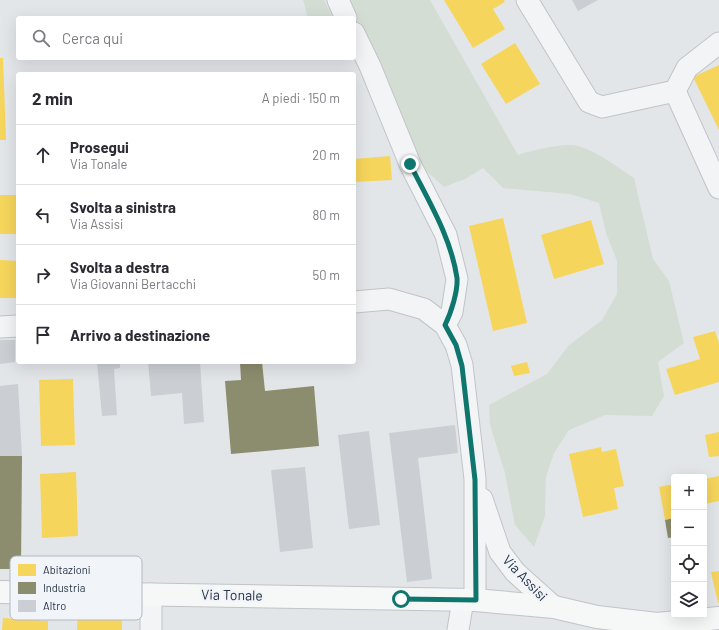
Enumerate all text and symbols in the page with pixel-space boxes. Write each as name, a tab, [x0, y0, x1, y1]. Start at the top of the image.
search box	[16, 16, 356, 60]
icon: search	[30, 27, 52, 49]
text: Cerca qui	[62, 29, 123, 47]
text: 2 min	[32, 88, 73, 108]
text: A piedi · 150 m	[262, 90, 340, 106]
text: Prosegui	[70, 138, 129, 156]
icon: ahead	[32, 144, 54, 166]
text: 20 m	[312, 147, 340, 163]
route end	[401, 155, 419, 173]
text: Via Tonale	[70, 156, 127, 172]
text: Svolta a sinistra	[70, 198, 176, 216]
icon: left	[32, 204, 54, 226]
text: 80 m	[313, 207, 340, 223]
text: Via Assisi	[70, 216, 123, 232]
text: Svolta a destra	[70, 258, 169, 276]
icon: right	[32, 264, 54, 286]
text: 50 m	[313, 267, 340, 283]
text: Via Giovanni Bertacchi	[70, 276, 196, 292]
icon: arrive	[32, 324, 54, 346]
text: Arrivo a destinazione	[70, 326, 210, 344]
map controls	[671, 474, 707, 618]
button: +	[671, 474, 707, 510]
button: −	[671, 510, 707, 546]
button: locate	[671, 546, 707, 582]
street label: Via Assisi	[499, 551, 551, 604]
legend	[10, 556, 142, 620]
text: Abitazioni	[43, 563, 91, 576]
text: Industria	[43, 581, 85, 594]
button: layers	[671, 582, 707, 618]
street label: Via Tonale	[201, 585, 263, 604]
route start	[392, 590, 410, 608]
text: Altro	[43, 599, 66, 612]

